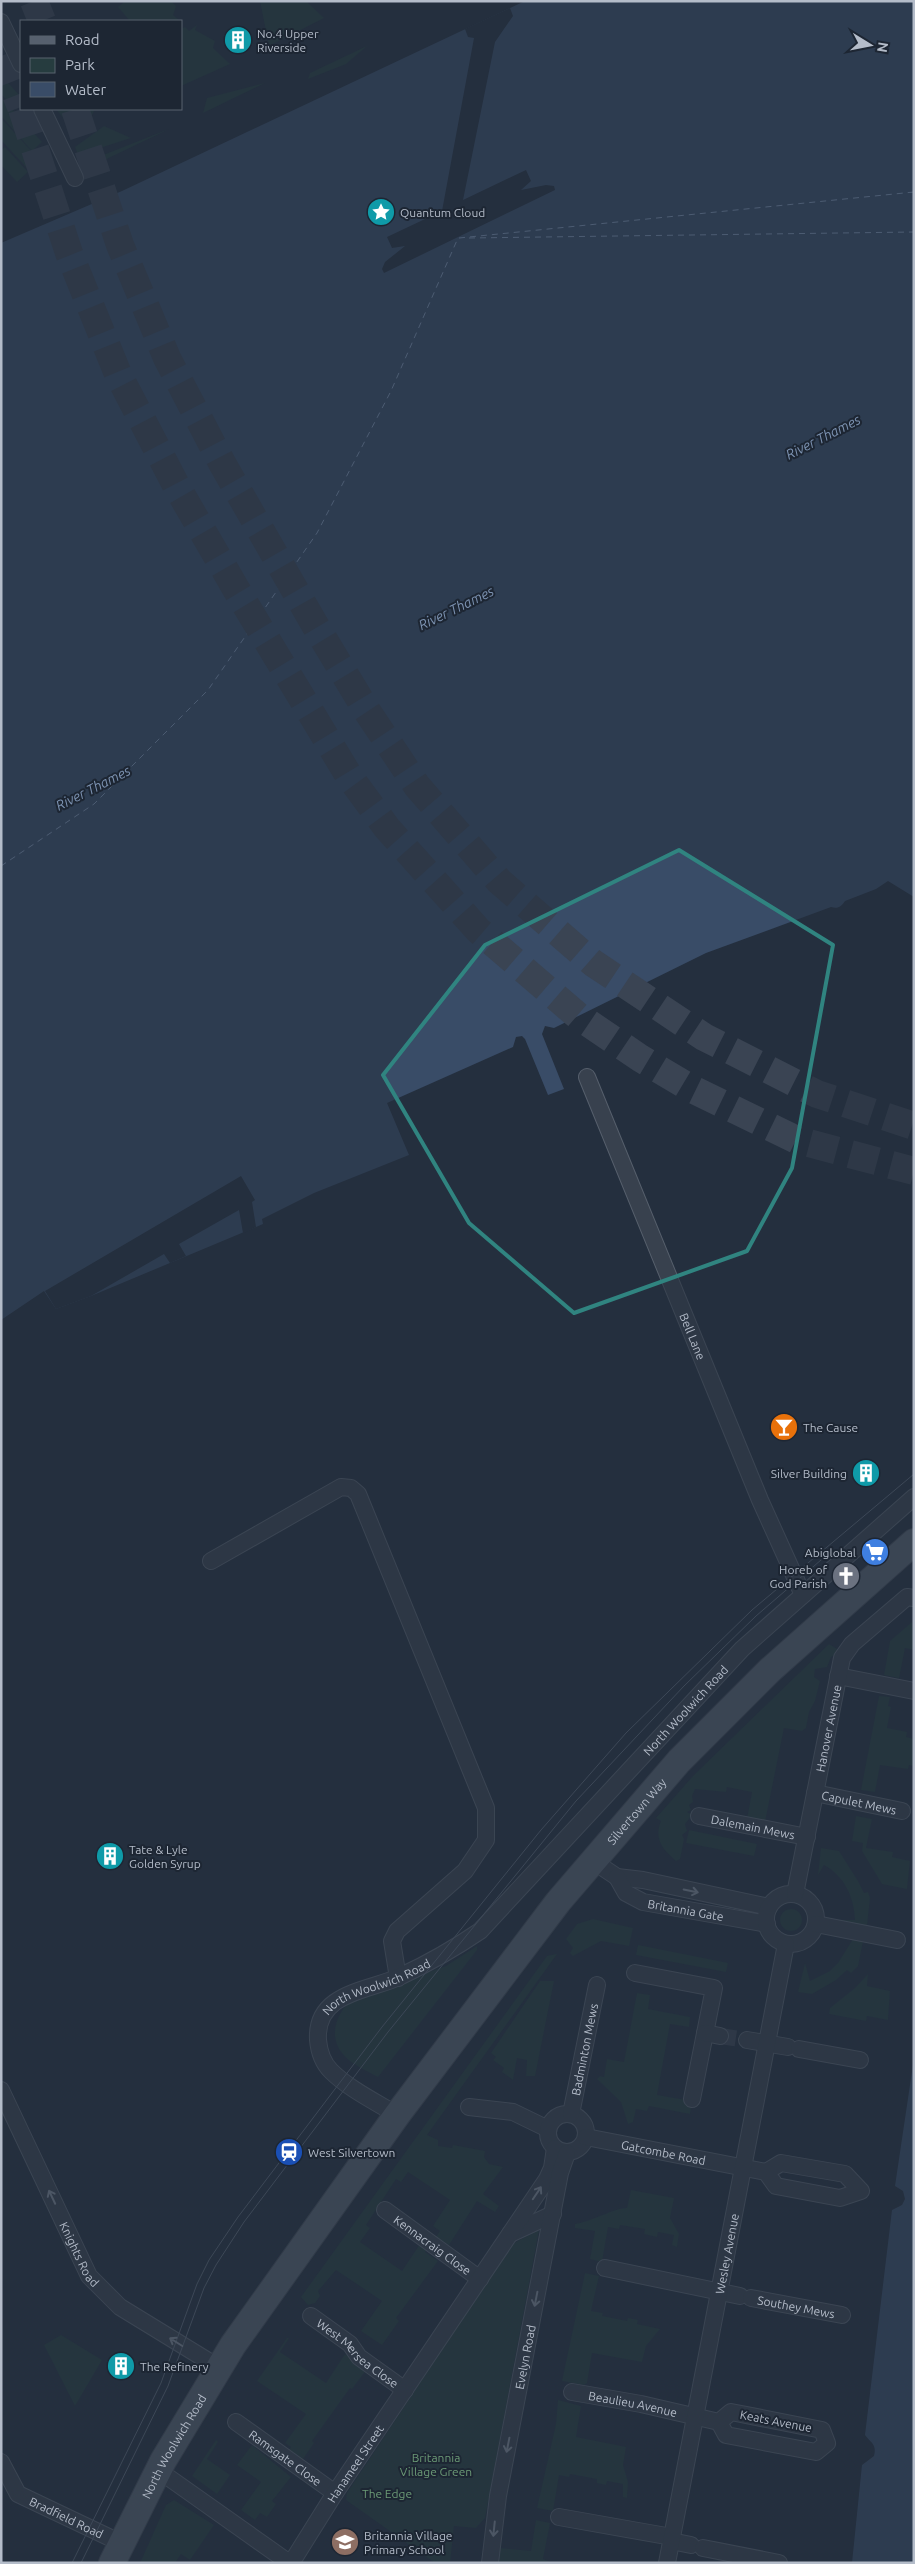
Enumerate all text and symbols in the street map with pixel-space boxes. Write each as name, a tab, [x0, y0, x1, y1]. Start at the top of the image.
legend	[20, 20, 182, 110]
north arrow	[845, 20, 895, 70]
building icon: No.4 Upper Riverside	[223, 25, 253, 55]
place label: No.4 Upper Riverside	[257, 27, 319, 54]
text: Road	[65, 31, 100, 48]
text: N	[874, 41, 892, 54]
text: Park	[65, 56, 95, 73]
text: Water	[65, 81, 106, 98]
place icon: Quantum Cloud	[366, 197, 396, 227]
place label: Quantum Cloud	[400, 206, 485, 219]
water label: River Thames	[783, 411, 863, 463]
water label: River Thames	[416, 583, 496, 633]
water label: River Thames	[53, 762, 133, 814]
street label: Bell Lane	[678, 1311, 708, 1361]
bar icon: The Cause	[769, 1412, 799, 1442]
place label: The Cause	[803, 1421, 858, 1434]
building icon: Silver Building	[851, 1458, 881, 1488]
place label: Silver Building	[771, 1467, 847, 1480]
supermarket icon: Abiglobal	[860, 1537, 890, 1567]
place label: Abiglobal	[805, 1546, 856, 1559]
church icon: Horeb of God Parish	[831, 1561, 861, 1591]
place label: Horeb of God Parish	[769, 1563, 827, 1590]
street label: North Woolwich Road	[640, 1662, 730, 1758]
street label: Hanover Avenue	[813, 1684, 843, 1773]
street label: Silvertown Way	[604, 1775, 668, 1847]
street label: Capulet Mews	[820, 1788, 898, 1816]
street label: Dalemain Mews	[710, 1812, 796, 1841]
building icon: Tate & Lyle Golden Syrup	[95, 1841, 125, 1871]
place label: Tate & Lyle Golden Syrup	[129, 1843, 201, 1870]
one-way arrow	[682, 1887, 698, 1897]
street label: Britannia Gate	[647, 1896, 725, 1923]
street label: North Woolwich Road	[319, 1956, 432, 2017]
street label: Badminton Mews	[568, 2002, 600, 2097]
station icon: West Silvertown	[274, 2137, 304, 2167]
street label: Gatcombe Road	[620, 2138, 707, 2167]
place label: West Silvertown	[308, 2146, 395, 2159]
one-way arrow	[532, 2186, 542, 2200]
one-way arrow	[47, 2190, 56, 2205]
street label: Kennacraig Close	[392, 2212, 474, 2277]
street label: Wesley Avenue	[712, 2212, 741, 2295]
street label: Knights Road	[58, 2220, 102, 2289]
one-way arrow	[531, 2291, 540, 2307]
street label: Southey Mews	[756, 2293, 836, 2320]
street label: West Mersea Close	[315, 2316, 401, 2390]
street label: Evelyn Road	[512, 2324, 537, 2390]
one-way arrow	[169, 2337, 183, 2347]
building icon: The Refinery	[106, 2351, 136, 2381]
place label: The Refinery	[140, 2360, 209, 2373]
street label: Beaulieu Avenue	[588, 2389, 679, 2419]
street label: North Woolwich Road	[139, 2392, 208, 2501]
street label: Keats Avenue	[739, 2408, 813, 2434]
street label: Hanameel Street	[324, 2422, 386, 2505]
street label: Ramsgate Close	[247, 2427, 324, 2488]
one-way arrow	[502, 2437, 512, 2453]
park label: Britannia Village Green	[400, 2451, 472, 2478]
park label: The Edge	[362, 2487, 412, 2500]
street label: Bradfield Road	[28, 2494, 106, 2540]
one-way arrow	[489, 2521, 499, 2537]
school or university icon: Britannia Village Primary School	[330, 2527, 360, 2557]
place label: Britannia Village Primary School	[364, 2529, 452, 2556]

